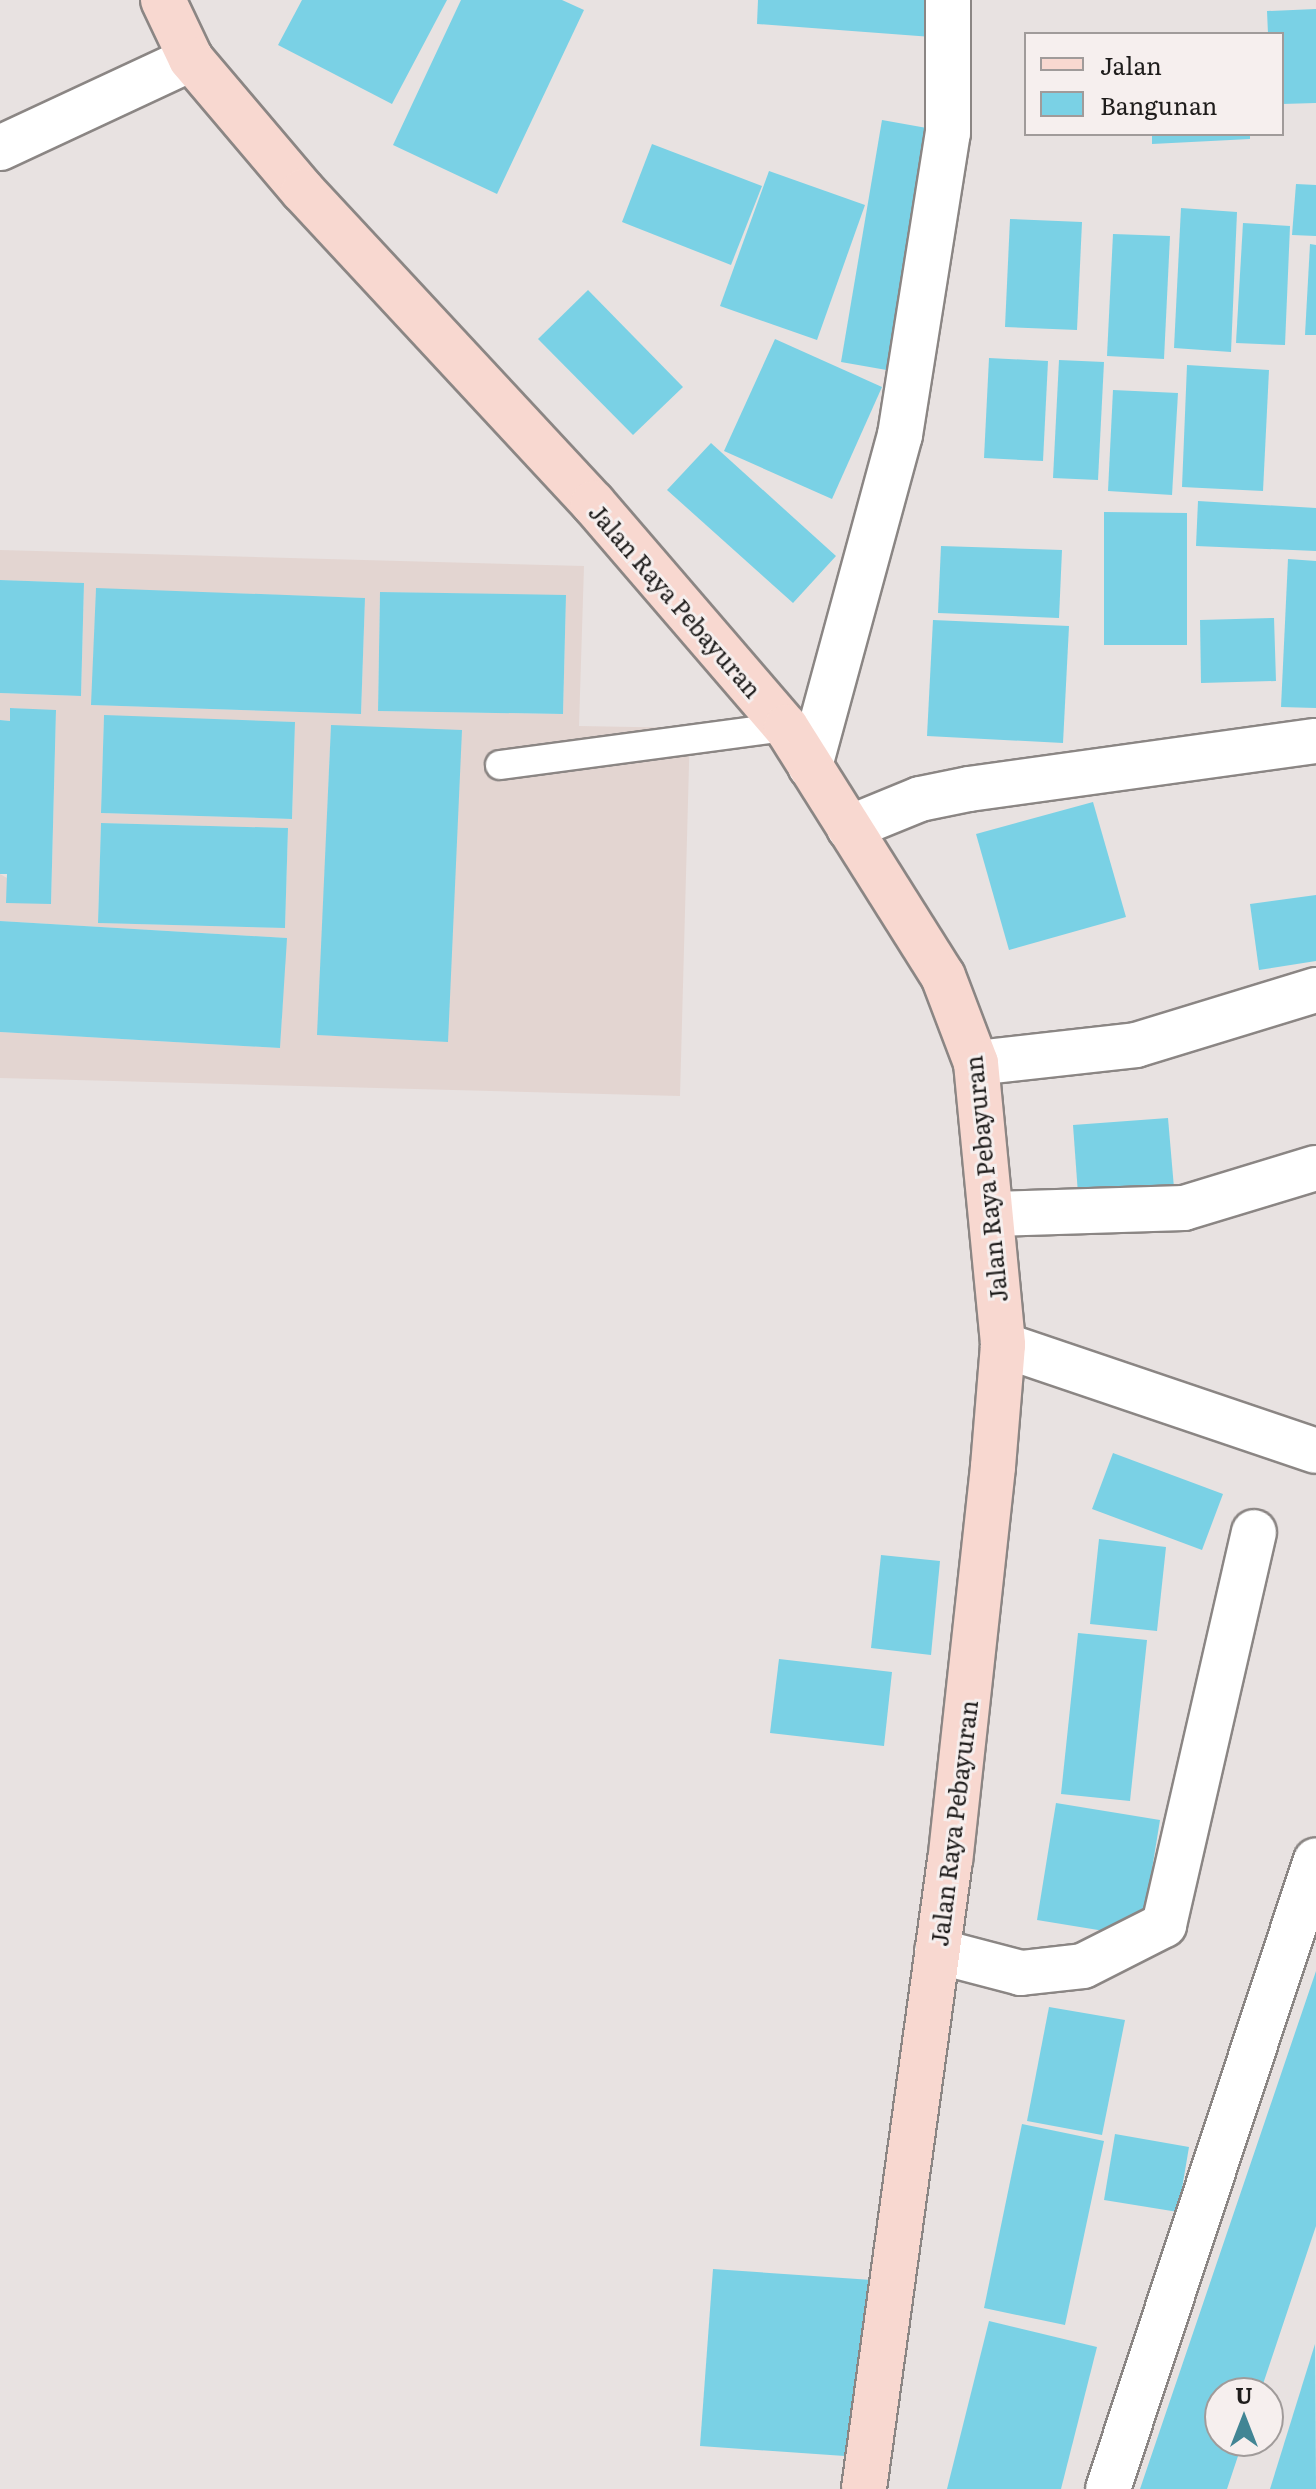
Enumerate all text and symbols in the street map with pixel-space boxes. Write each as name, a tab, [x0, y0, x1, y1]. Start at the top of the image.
legend	[1024, 32, 1284, 136]
text: Jalan	[1100, 47, 1162, 82]
text: Bangunan	[1100, 87, 1218, 122]
street label: Jalan Raya Pebayuran	[584, 497, 768, 703]
street label: Jalan Raya Pebayuran	[958, 1054, 1012, 1304]
street label: Jalan Raya Pebayuran	[924, 1698, 982, 1948]
north arrow	[1204, 2377, 1284, 2457]
text: U	[1235, 2378, 1253, 2411]

